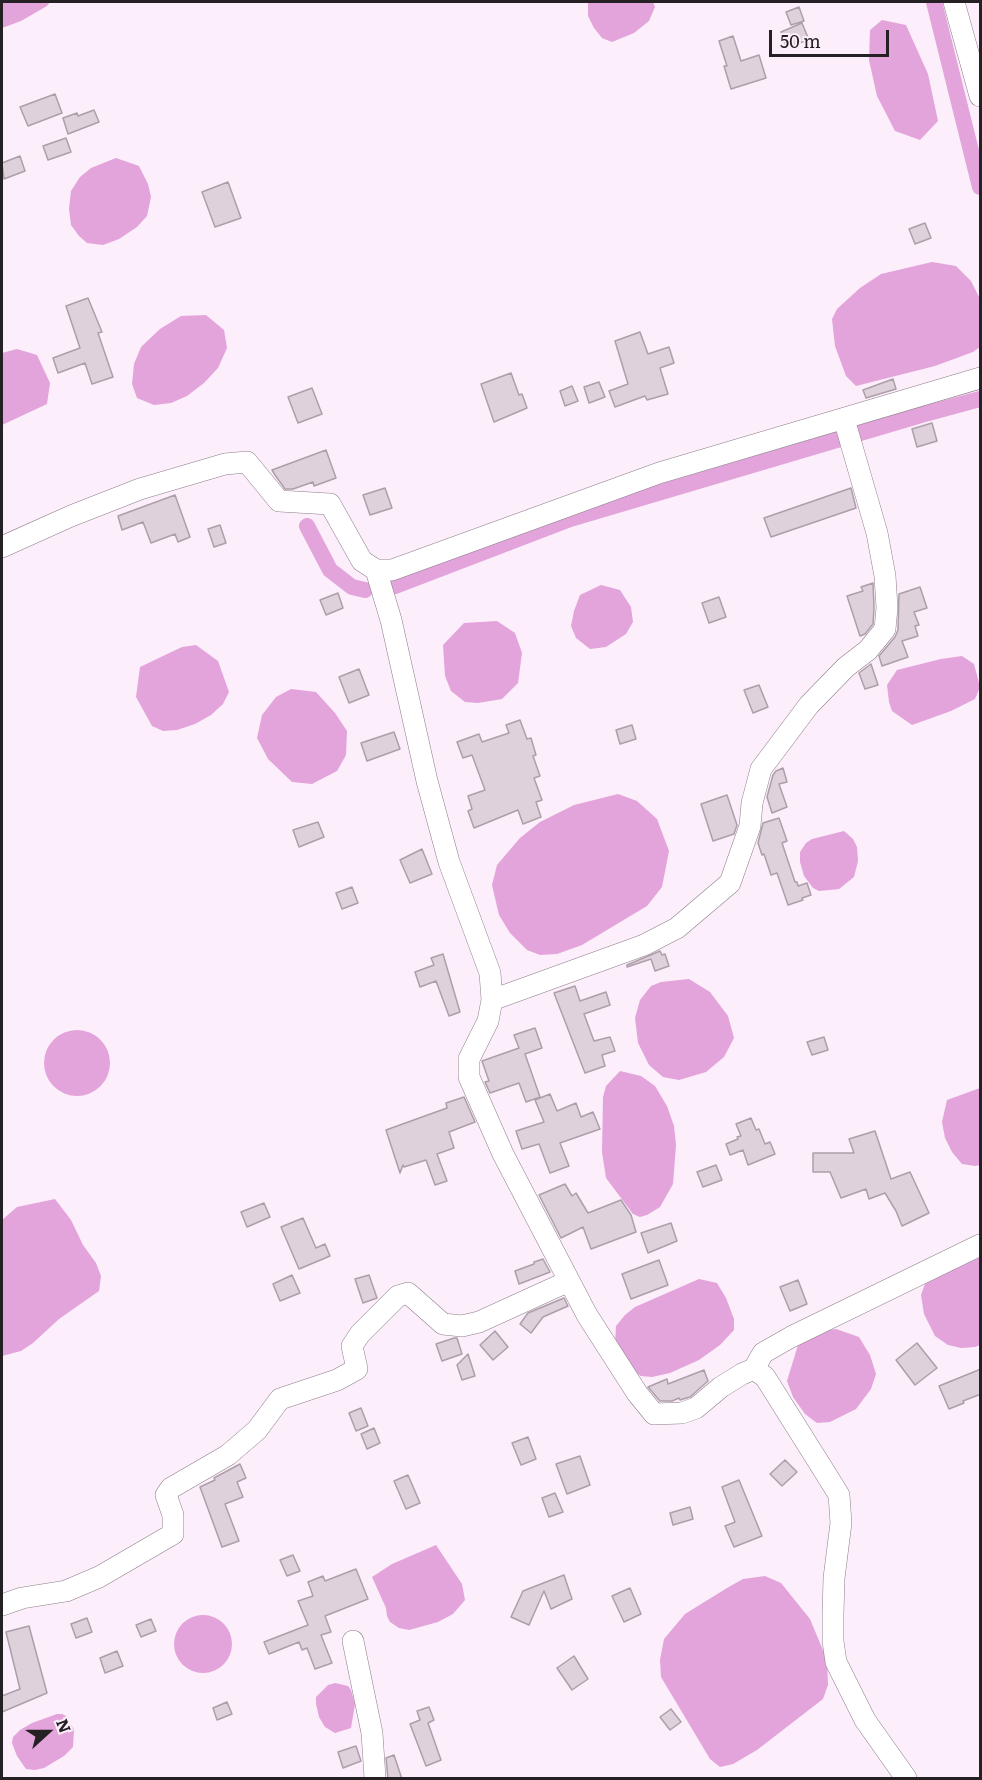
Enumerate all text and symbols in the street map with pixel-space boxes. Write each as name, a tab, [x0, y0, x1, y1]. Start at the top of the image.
scale bar	[772, 18, 892, 56]
text: 50 m	[780, 27, 821, 54]
north arrow	[18, 1702, 78, 1762]
text: N	[51, 1715, 78, 1736]

